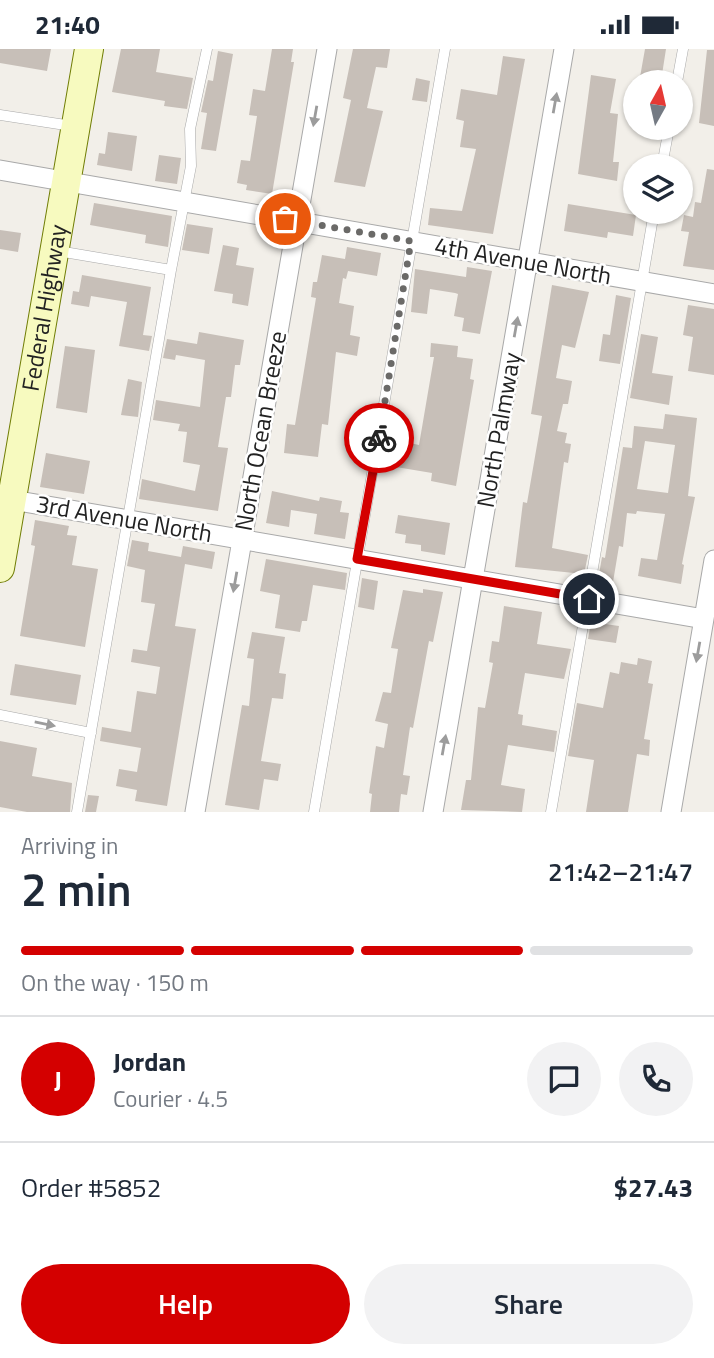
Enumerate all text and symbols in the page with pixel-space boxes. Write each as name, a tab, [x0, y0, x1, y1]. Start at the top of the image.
text: 21:40	[35, 5, 100, 44]
north arrow	[623, 70, 693, 140]
map controls	[623, 70, 693, 224]
one-way arrow	[550, 92, 561, 114]
one-way arrow	[309, 105, 320, 127]
button: layers	[623, 154, 693, 224]
pin	[255, 189, 315, 249]
icon: bag	[266, 200, 304, 238]
street label: Federal Highway	[12, 221, 76, 394]
street label: 4th Avenue North	[432, 227, 614, 293]
one-way arrow	[511, 316, 522, 338]
street label: North Ocean Breeze	[225, 328, 295, 534]
street label: North Palmway	[467, 349, 529, 510]
courier	[344, 403, 414, 473]
icon: bike	[360, 419, 398, 457]
street label: 3rd Avenue North	[33, 485, 215, 551]
pin	[559, 569, 619, 629]
one-way arrow	[229, 571, 240, 593]
icon: home	[570, 580, 608, 618]
one-way arrow	[692, 641, 703, 663]
one-way arrow	[34, 719, 56, 730]
one-way arrow	[439, 734, 450, 756]
text: Arriving in	[21, 828, 118, 863]
text: 21:42–21:47	[548, 852, 693, 891]
text: 2 min	[21, 854, 132, 924]
text: On the way · 150 m	[21, 965, 209, 1000]
text: Jordan	[113, 1042, 186, 1081]
button: chat	[527, 1042, 601, 1116]
button: phone	[619, 1042, 693, 1116]
text: J	[54, 1060, 62, 1099]
text: Courier · 4.5	[113, 1081, 228, 1116]
text: Order #5852	[21, 1168, 161, 1207]
text: $27.43	[614, 1168, 693, 1207]
button: Help	[21, 1264, 350, 1344]
button: Share	[364, 1264, 693, 1344]

